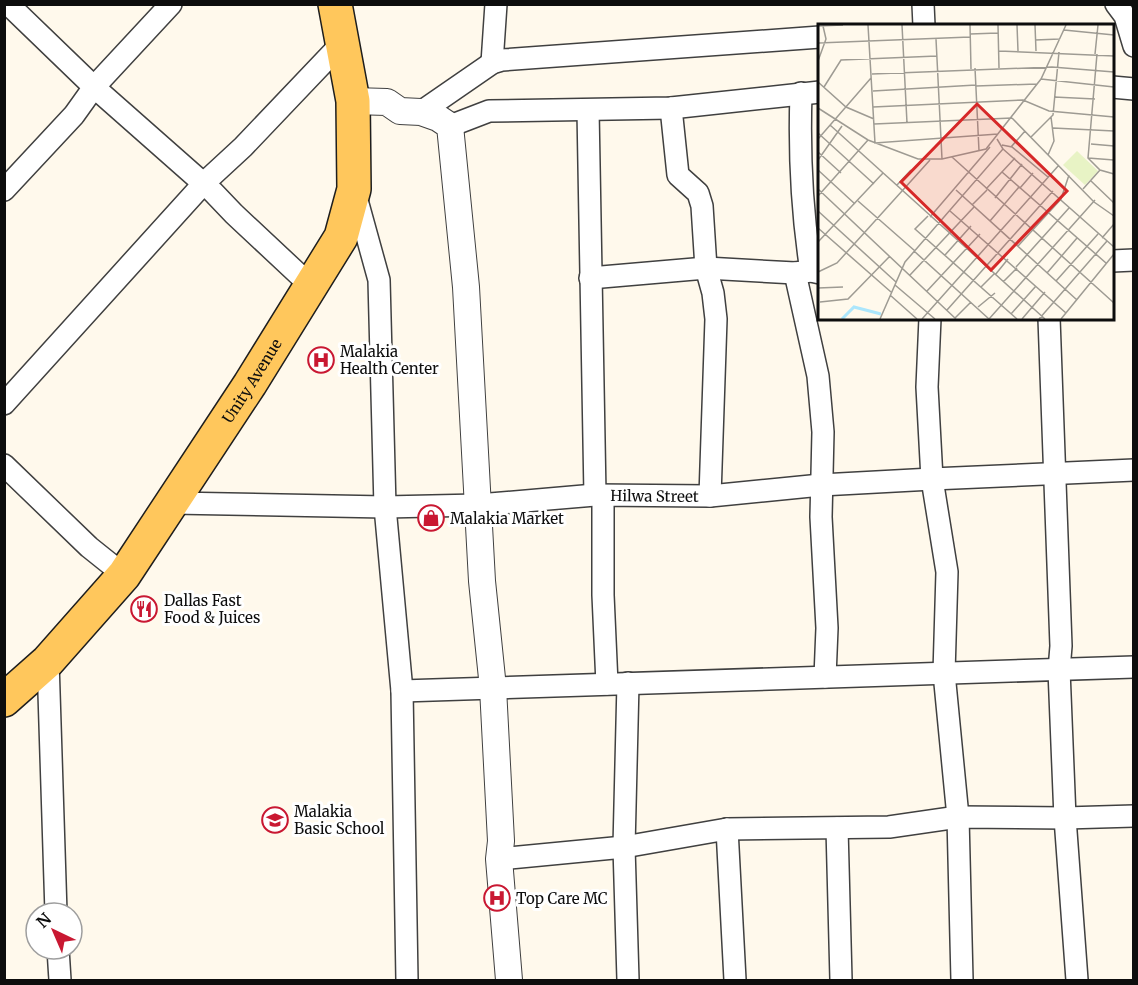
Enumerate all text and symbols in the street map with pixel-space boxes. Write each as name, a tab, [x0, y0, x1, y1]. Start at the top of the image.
inset map	[818, 24, 1114, 320]
street label: Unity Avenue	[218, 335, 285, 426]
place label: Malakia Health Center	[340, 342, 439, 378]
hospital icon: Malakia Health Center	[306, 345, 336, 375]
street label: Hilwa Street	[610, 486, 699, 505]
shop icon: Malakia Market	[416, 503, 446, 533]
place label: Malakia Market	[450, 509, 564, 528]
place label: Dallas Fast Food & Juices	[164, 591, 260, 627]
restaurant icon: Dallas Fast Food & Juices	[129, 594, 159, 624]
place label: Malakia Basic School	[294, 802, 385, 838]
school or university icon: Malakia Basic School	[260, 805, 290, 835]
hospital icon: Top Care MC	[482, 883, 512, 913]
place label: Top Care MC	[516, 889, 608, 908]
north arrow	[24, 901, 84, 961]
text: N	[32, 908, 55, 932]

